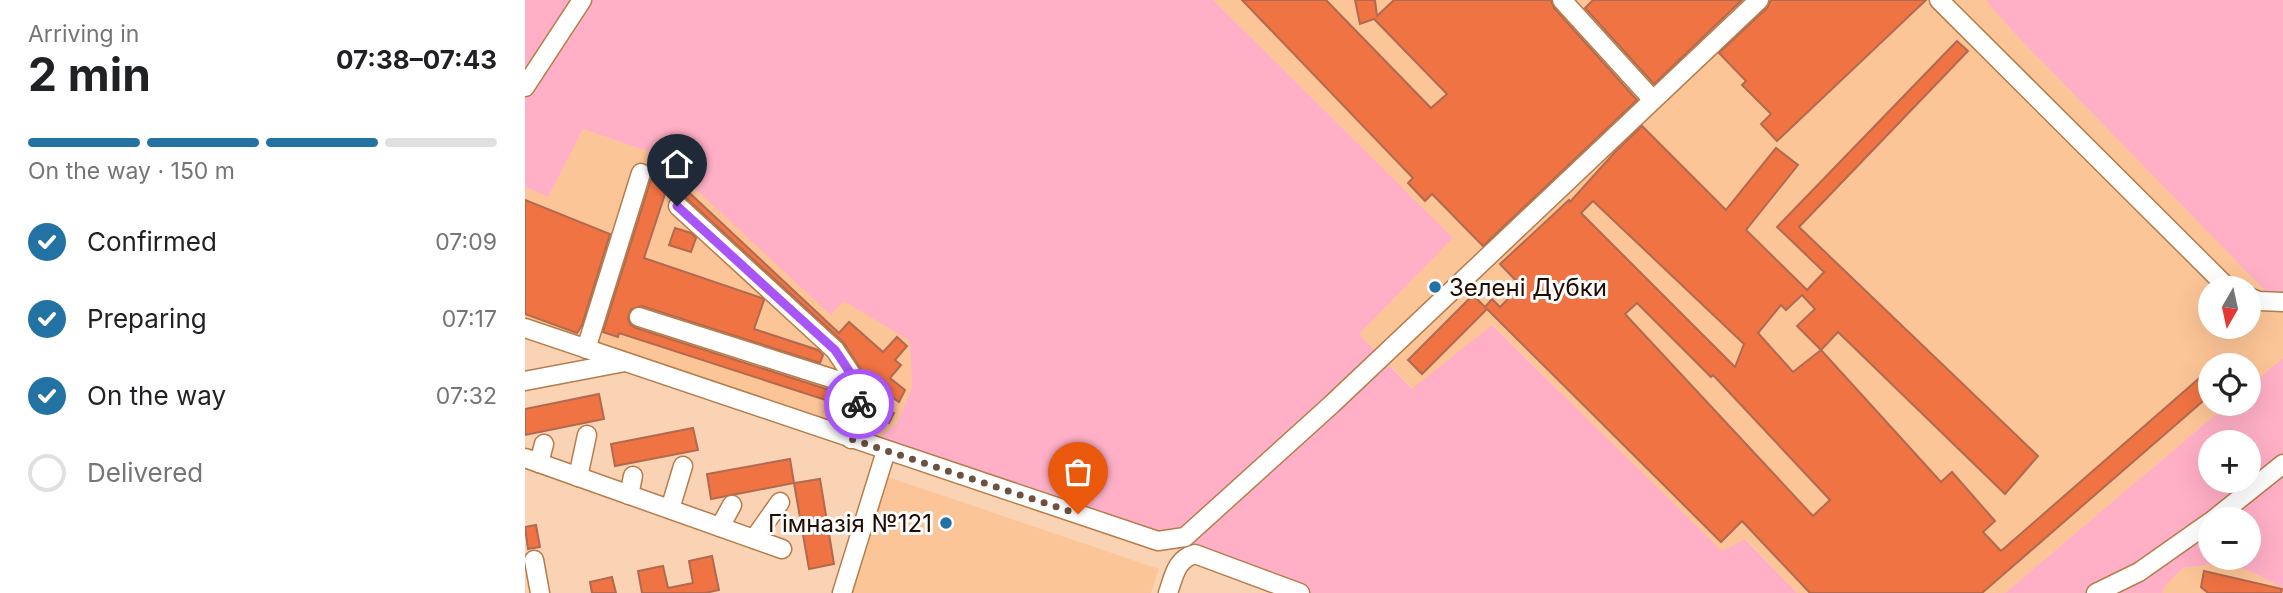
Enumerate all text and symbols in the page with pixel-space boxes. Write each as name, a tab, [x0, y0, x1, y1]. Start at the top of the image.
text: Arriving in	[28, 20, 139, 48]
text: 07:38–07:43	[336, 44, 497, 75]
text: 2 min	[28, 46, 151, 102]
pin	[647, 134, 707, 206]
icon: home	[658, 145, 696, 183]
text: On the way · 150 m	[28, 157, 235, 185]
icon: check	[28, 223, 66, 261]
text: Confirmed	[87, 226, 217, 257]
text: 07:09	[435, 228, 497, 256]
place label: Зелені Дубки	[1449, 273, 1607, 302]
north arrow	[2198, 276, 2261, 340]
map controls	[2198, 276, 2261, 570]
marker: Зелені Дубки	[1427, 279, 1443, 295]
icon: check	[28, 300, 66, 338]
text: Preparing	[87, 303, 207, 334]
text: 07:17	[442, 305, 497, 333]
button: locate	[2198, 353, 2261, 416]
courier	[824, 369, 894, 439]
icon: check	[28, 377, 66, 415]
text: On the way	[87, 380, 226, 411]
text: 07:32	[436, 382, 497, 410]
icon: bike	[840, 385, 878, 423]
button: +	[2198, 430, 2261, 493]
pin	[1048, 442, 1108, 514]
icon: bag	[1059, 453, 1097, 491]
text: Delivered	[87, 457, 203, 488]
button: −	[2198, 507, 2261, 570]
place label: Гімназія №121	[768, 509, 932, 538]
marker: Гімназія №121	[938, 515, 954, 531]

